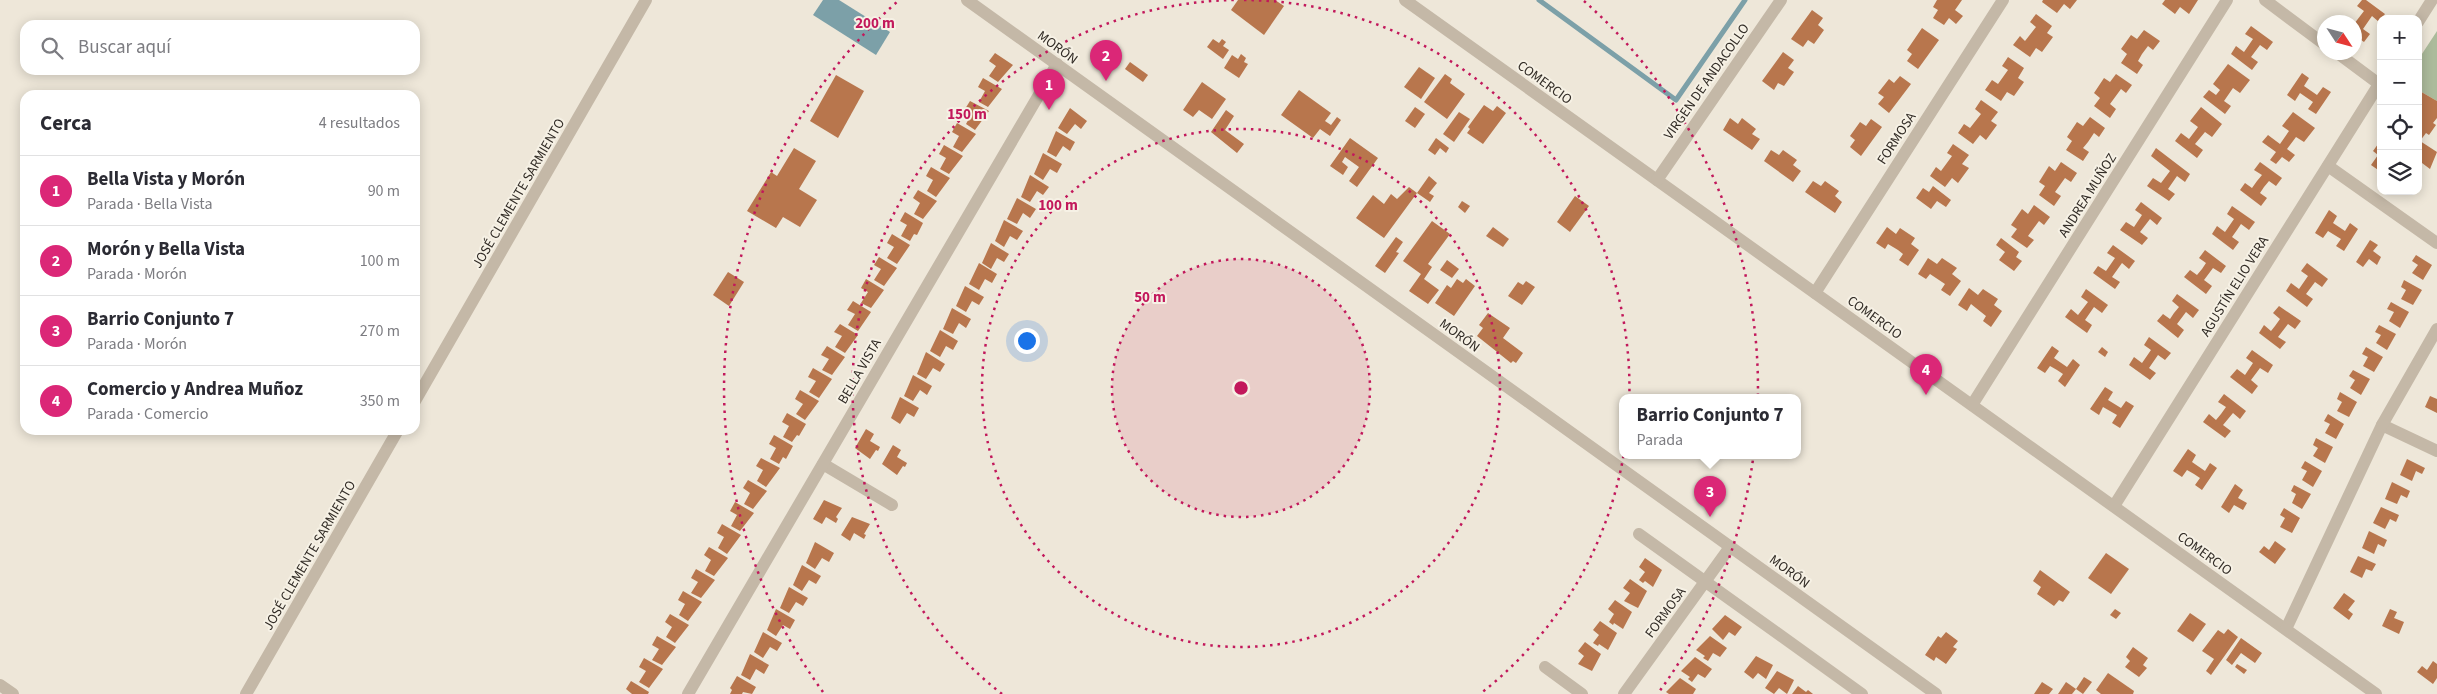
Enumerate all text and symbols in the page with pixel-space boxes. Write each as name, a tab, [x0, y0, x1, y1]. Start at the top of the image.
text: 200 m	[855, 13, 895, 34]
north arrow	[2317, 15, 2362, 60]
map controls	[2377, 15, 2422, 195]
button: +	[2377, 15, 2422, 60]
search box	[20, 20, 420, 75]
street label: VIRGEN DE ANDACOLLO	[1659, 20, 1754, 144]
street label: MORÓN	[1033, 26, 1082, 69]
icon: search	[38, 34, 66, 62]
text: Buscar aquí	[78, 34, 171, 61]
pin: 2	[1090, 40, 1122, 81]
street label: COMERCIO	[1513, 56, 1576, 110]
button: −	[2377, 60, 2422, 105]
pin: 1	[1033, 69, 1065, 110]
text: 150 m	[947, 104, 987, 125]
button: locate	[2377, 105, 2422, 150]
text: Cerca	[40, 108, 92, 138]
street label: FORMOSA	[1872, 108, 1921, 169]
text: 4 resultados	[319, 112, 400, 134]
street label: JOSÉ CLEMENTE SARMIENTO	[468, 115, 570, 272]
street label: ANDREA MUÑOZ	[2054, 150, 2122, 241]
button: layers	[2377, 150, 2422, 195]
text: Bella Vista y Morón	[87, 166, 245, 193]
text: 1	[52, 180, 60, 202]
text: 90 m	[368, 180, 400, 202]
text: Parada · Bella Vista	[87, 193, 212, 215]
text: 100 m	[1038, 195, 1078, 216]
street label: AGUSTÍN ELIO VERA	[2196, 232, 2274, 341]
text: Morón y Bella Vista	[87, 236, 245, 263]
text: 2	[52, 250, 60, 272]
text: 100 m	[360, 250, 400, 272]
text: Parada · Morón	[87, 263, 187, 285]
text: 50 m	[1134, 287, 1166, 308]
street label: COMERCIO	[1843, 291, 1906, 345]
text: Barrio Conjunto 7	[87, 306, 234, 333]
street label: MORÓN	[1435, 314, 1484, 357]
text: 3	[52, 320, 60, 342]
text: 270 m	[360, 320, 400, 342]
your location	[1014, 328, 1040, 354]
text: Parada · Morón	[87, 333, 187, 355]
street label: BELLA VISTA	[833, 335, 887, 408]
pin: 4	[1910, 354, 1942, 395]
text: Comercio y Andrea Muñoz	[87, 376, 303, 403]
centre of rings	[1232, 379, 1250, 397]
text: 4	[52, 390, 60, 412]
text: 350 m	[360, 390, 400, 412]
popup	[1619, 394, 1801, 459]
text: Barrio Conjunto 7	[1637, 402, 1783, 429]
text: Parada · Comercio	[87, 403, 208, 425]
text: Parada	[1637, 429, 1683, 451]
pin: 3	[1694, 476, 1726, 517]
street label: JOSÉ CLEMENTE SARMIENTO	[259, 477, 361, 634]
street label: COMERCIO	[2173, 527, 2236, 581]
street label: MORÓN	[1765, 550, 1814, 593]
street label: FORMOSA	[1640, 583, 1691, 642]

